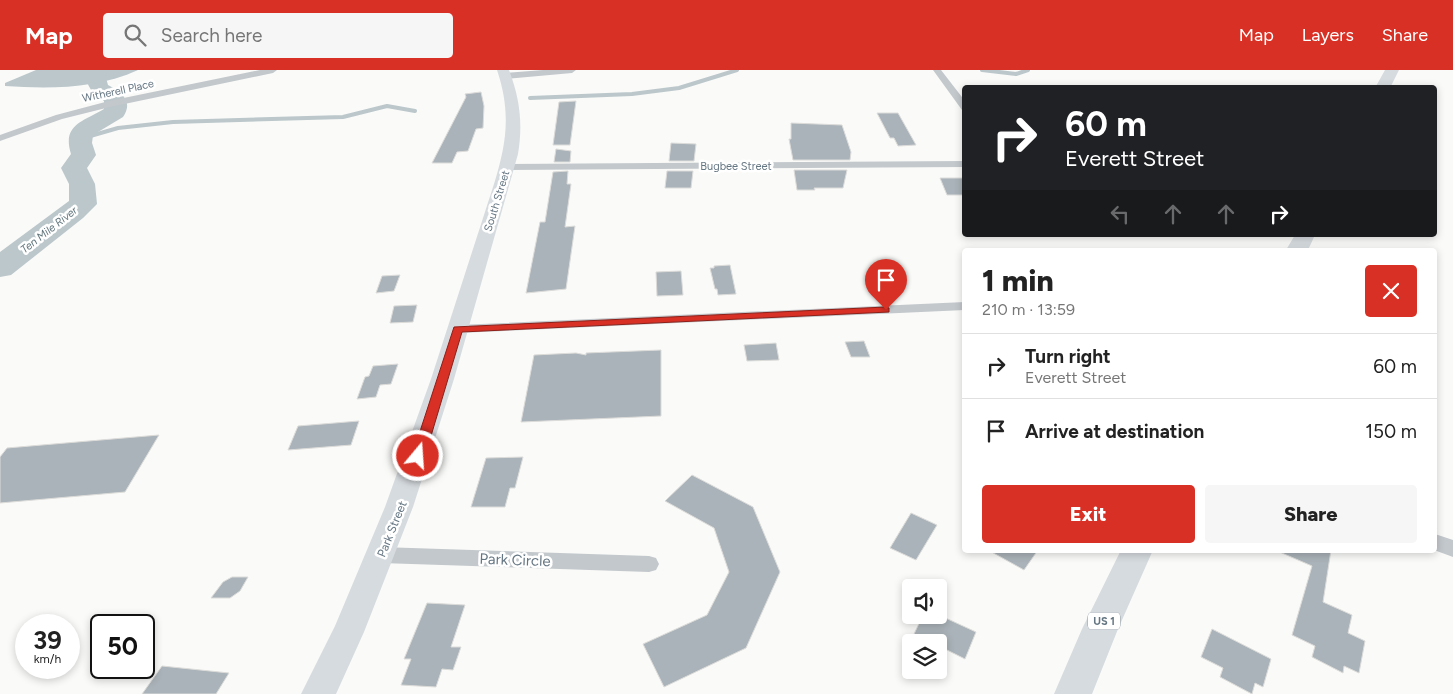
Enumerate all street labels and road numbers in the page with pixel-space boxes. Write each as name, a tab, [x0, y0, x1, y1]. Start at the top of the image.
street label: Witherell Place	[81, 77, 155, 105]
street label: Bugbee Street	[700, 160, 772, 173]
street label: South Street	[482, 169, 512, 233]
street label: Park Street	[374, 498, 410, 559]
street label: Park Circle	[479, 550, 551, 570]
road number: US 1	[1088, 612, 1120, 630]

